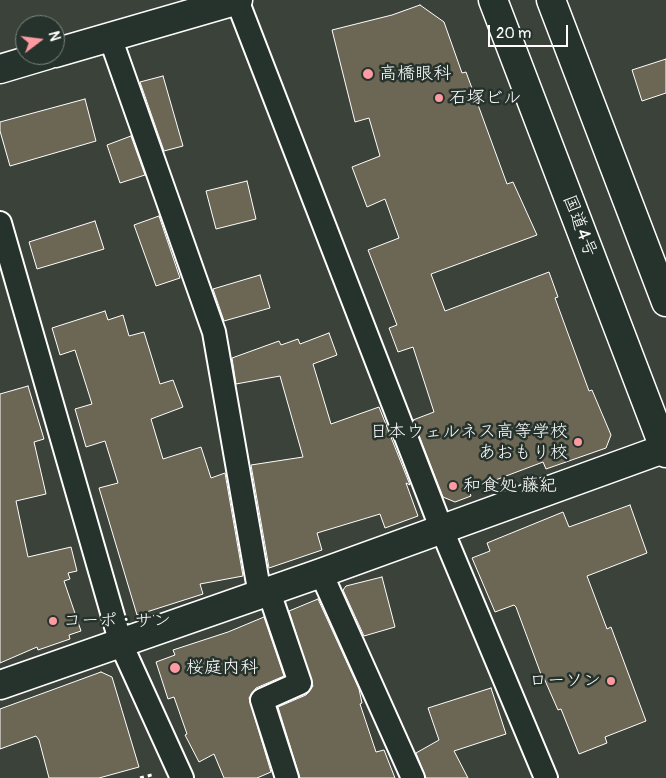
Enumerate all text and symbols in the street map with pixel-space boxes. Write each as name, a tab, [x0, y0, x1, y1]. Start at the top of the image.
north arrow	[15, 15, 65, 65]
scale bar	[491, 15, 571, 47]
text: 20 m	[496, 24, 531, 43]
text: N	[45, 29, 63, 43]
place label: 高橋眼科	[379, 63, 451, 85]
marker: 高橋眼科	[361, 67, 375, 81]
place label: 石塚ビル	[449, 87, 521, 109]
marker: 石塚ビル	[433, 92, 445, 104]
street label: 国道4号	[557, 192, 601, 260]
place label: 日本ウェルネス高等学校 あおもり校	[370, 421, 568, 464]
marker: 日本ウェルネス高等学校 あおもり校	[572, 436, 584, 448]
place label: 和食処 藤紀	[463, 475, 557, 497]
marker: 和食処 藤紀	[447, 480, 459, 492]
place label: コーポ・サン	[63, 610, 171, 632]
marker: コーポ・サン	[47, 615, 59, 627]
place label: 桜庭内科	[186, 657, 258, 679]
marker: 桜庭内科	[168, 661, 182, 675]
place label: ローソン	[529, 670, 601, 692]
marker: ローソン	[605, 675, 617, 687]

